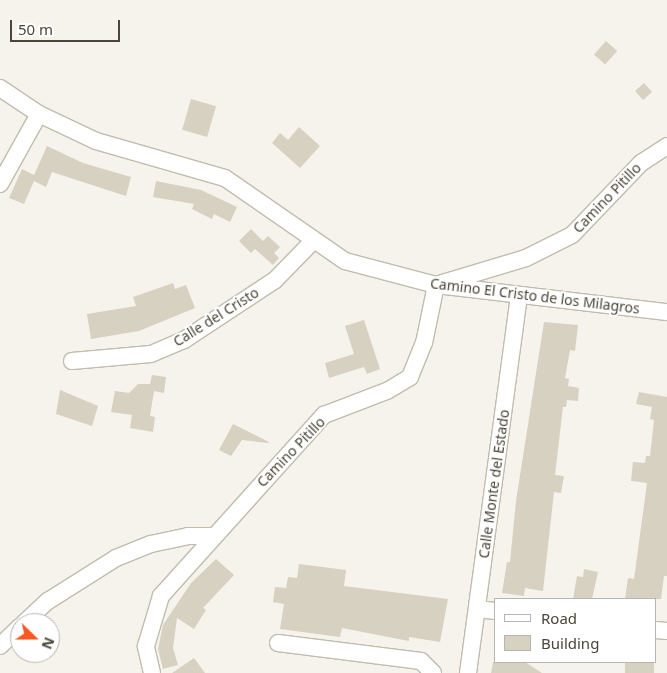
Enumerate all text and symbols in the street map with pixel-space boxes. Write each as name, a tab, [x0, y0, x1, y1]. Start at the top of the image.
scale bar	[12, 10, 122, 42]
text: 50 m	[18, 19, 53, 39]
street label: Camino Pitillo	[569, 160, 645, 236]
street label: Camino El Cristo de los Milagros	[429, 275, 641, 317]
street label: Calle del Cristo	[170, 284, 262, 350]
street label: Calle Monte del Estado	[475, 409, 513, 559]
street label: Camino Pitillo	[253, 414, 329, 490]
legend	[494, 598, 657, 663]
text: Road	[541, 608, 577, 628]
north arrow	[10, 613, 60, 663]
text: Building	[541, 633, 599, 653]
text: N	[38, 635, 59, 652]

